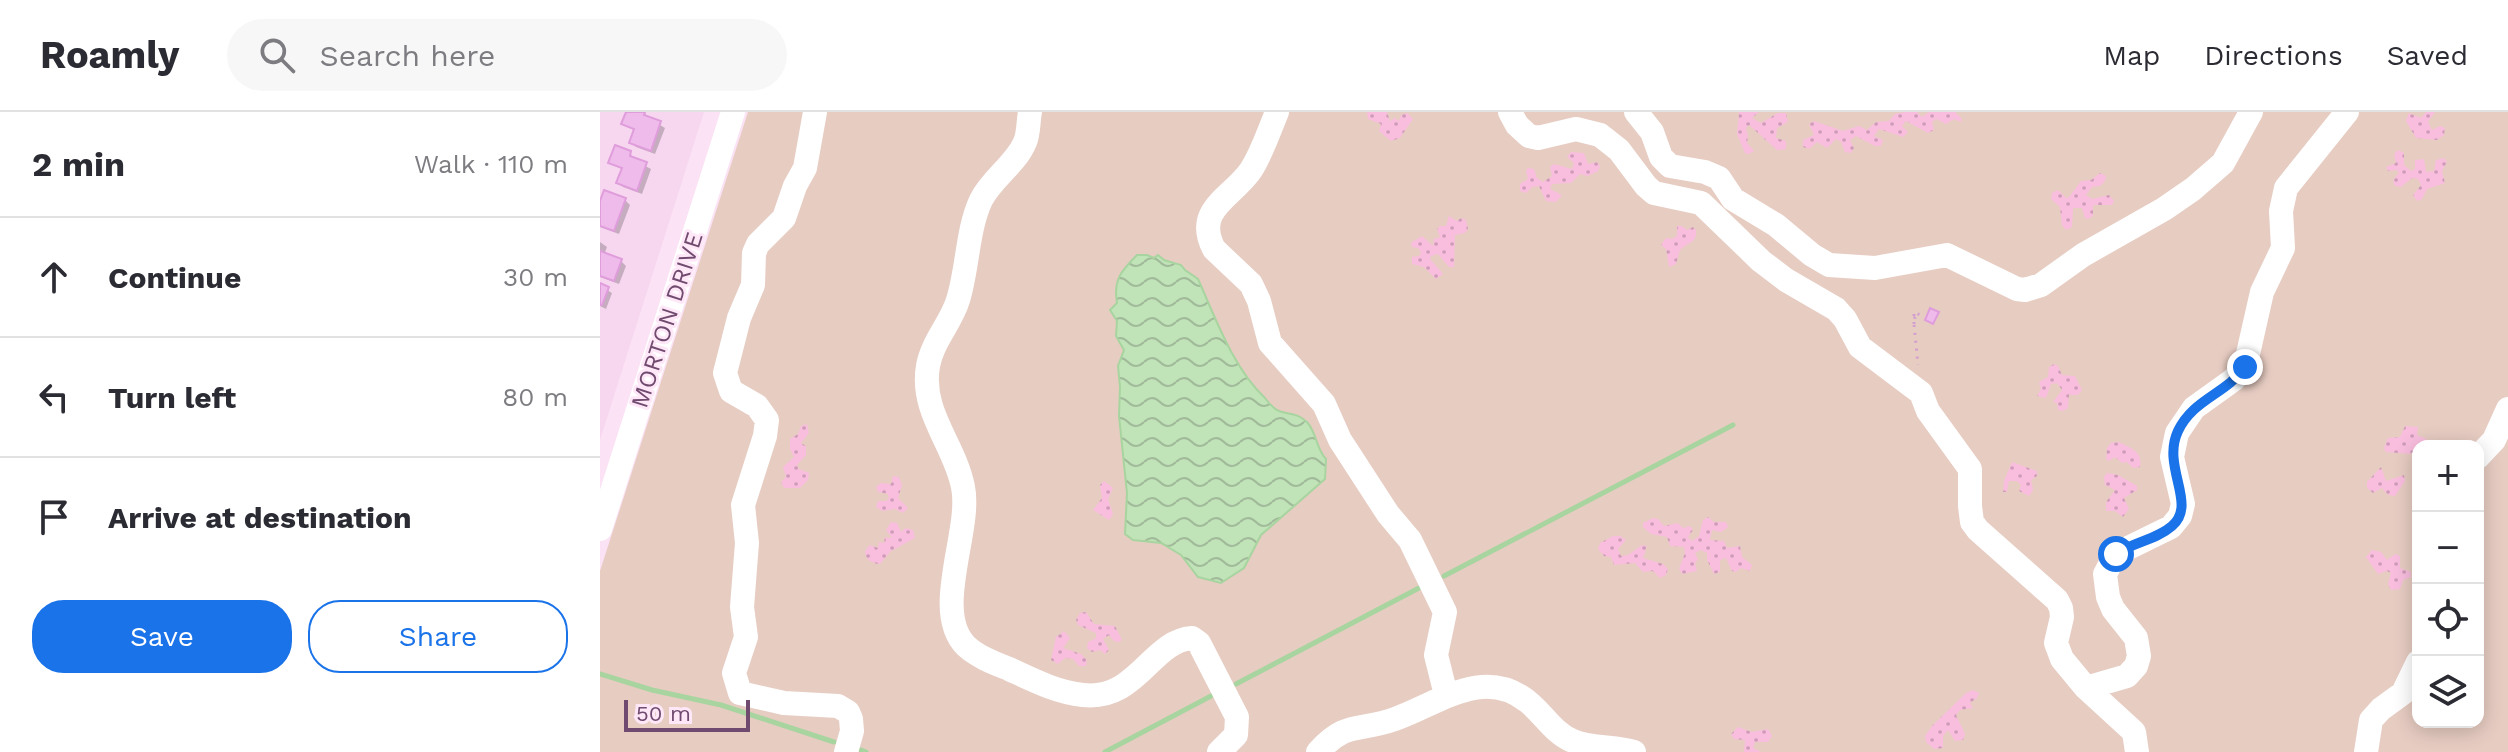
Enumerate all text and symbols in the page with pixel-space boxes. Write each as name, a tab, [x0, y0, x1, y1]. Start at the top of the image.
search box	[227, 19, 787, 91]
text: Roamly	[40, 33, 179, 77]
icon: search	[255, 33, 299, 77]
text: Search here	[319, 38, 495, 73]
text: Map	[2103, 39, 2160, 72]
text: Directions	[2204, 39, 2343, 72]
text: Saved	[2387, 39, 2468, 72]
text: 2 min	[32, 144, 125, 184]
text: Walk · 110 m	[414, 149, 568, 179]
street label: MORTON DRIVE	[625, 229, 709, 411]
icon: ahead	[32, 255, 76, 299]
text: Continue	[108, 260, 241, 295]
text: 30 m	[503, 262, 568, 292]
route end	[2227, 349, 2263, 385]
icon: left	[32, 375, 76, 419]
text: Turn left	[108, 380, 236, 415]
text: 80 m	[502, 382, 568, 412]
map controls	[2412, 440, 2484, 728]
button: +	[2412, 440, 2484, 512]
icon: arrive	[32, 495, 76, 539]
text: Arrive at destination	[108, 500, 412, 535]
button: −	[2412, 512, 2484, 584]
route start	[2098, 536, 2134, 572]
button: locate	[2412, 584, 2484, 656]
button: Save	[32, 600, 292, 673]
button: Share	[308, 600, 568, 673]
button: layers	[2412, 656, 2484, 728]
scale bar	[624, 696, 750, 732]
text: 50 m	[636, 701, 691, 726]

